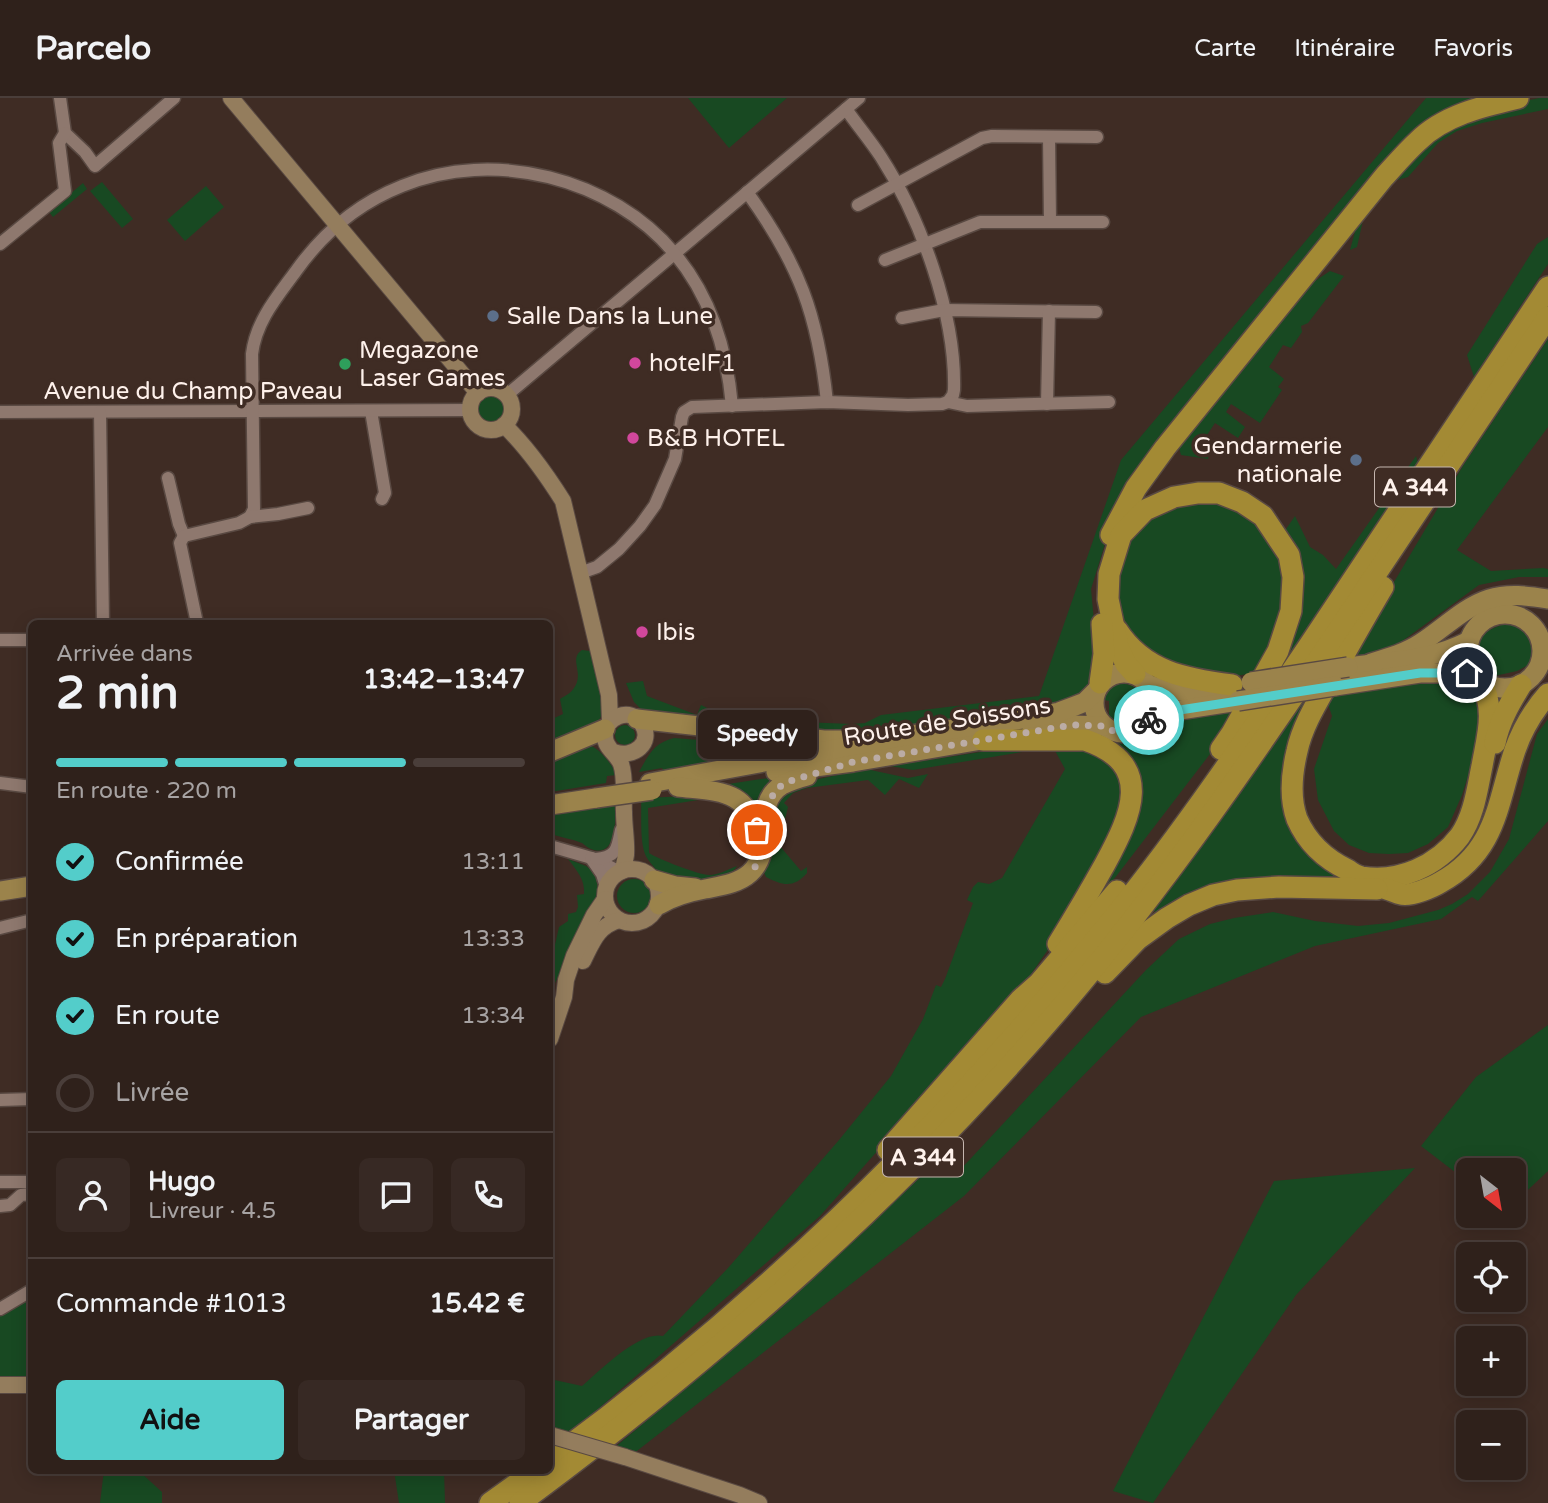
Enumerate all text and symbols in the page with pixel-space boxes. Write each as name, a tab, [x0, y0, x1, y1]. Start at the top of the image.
text: Parcelo	[35, 29, 151, 68]
text: Carte	[1194, 34, 1256, 63]
text: Itinéraire	[1294, 34, 1395, 63]
text: Favoris	[1433, 34, 1513, 63]
place label: Salle Dans la Lune	[507, 302, 713, 331]
marker: Salle Dans la Lune	[485, 308, 501, 324]
place label: Megazone Laser Games	[359, 336, 506, 393]
place label: hotelF1	[649, 349, 736, 378]
marker: hotelF1	[627, 355, 643, 371]
marker: Megazone Laser Games	[337, 356, 353, 372]
street label: Avenue du Champ Paveau	[43, 377, 343, 406]
place label: B&B HOTEL	[647, 424, 785, 453]
marker: B&B HOTEL	[625, 430, 641, 446]
place label: Gendarmerie nationale	[1193, 432, 1342, 489]
marker: Gendarmerie nationale	[1348, 452, 1364, 468]
road number: A 344	[1375, 468, 1455, 506]
place label: Ibis	[656, 618, 695, 647]
marker: Ibis	[634, 624, 650, 640]
text: Arrivée dans	[56, 640, 193, 668]
pin	[1437, 643, 1497, 703]
icon: home	[1448, 654, 1486, 692]
text: 13:42–13:47	[363, 664, 525, 695]
text: 2 min	[56, 666, 179, 721]
courier	[1114, 685, 1184, 755]
street label: Route de Soissons	[841, 691, 1053, 752]
icon: bike	[1130, 701, 1168, 739]
callout: Speedy	[698, 711, 816, 760]
text: Speedy	[717, 720, 798, 748]
text: En route · 220 m	[56, 777, 237, 805]
pin	[727, 800, 787, 860]
icon: bag	[738, 811, 776, 849]
icon: check	[56, 843, 94, 881]
text: Confirmée	[115, 846, 244, 877]
text: 13:11	[461, 848, 525, 876]
icon: check	[56, 920, 94, 958]
text: En préparation	[115, 923, 298, 954]
text: 13:33	[461, 925, 525, 953]
icon: check	[56, 997, 94, 1035]
text: En route	[115, 1000, 220, 1031]
text: 13:34	[461, 1002, 525, 1030]
text: Livrée	[115, 1077, 189, 1108]
road number: A 344	[883, 1138, 963, 1176]
button: person	[56, 1158, 130, 1232]
button: chat	[359, 1158, 433, 1232]
button: phone	[451, 1158, 525, 1232]
north arrow	[1456, 1158, 1526, 1228]
map controls	[1456, 1158, 1526, 1480]
text: Hugo	[148, 1166, 215, 1197]
text: Livreur · 4.5	[148, 1197, 276, 1225]
button: locate	[1456, 1242, 1526, 1312]
text: Commande #1013	[56, 1288, 287, 1319]
text: 15.42 €	[429, 1288, 525, 1319]
button: +	[1456, 1326, 1526, 1396]
button: Aide	[56, 1380, 284, 1460]
button: Partager	[298, 1380, 525, 1460]
button: −	[1456, 1410, 1526, 1480]

